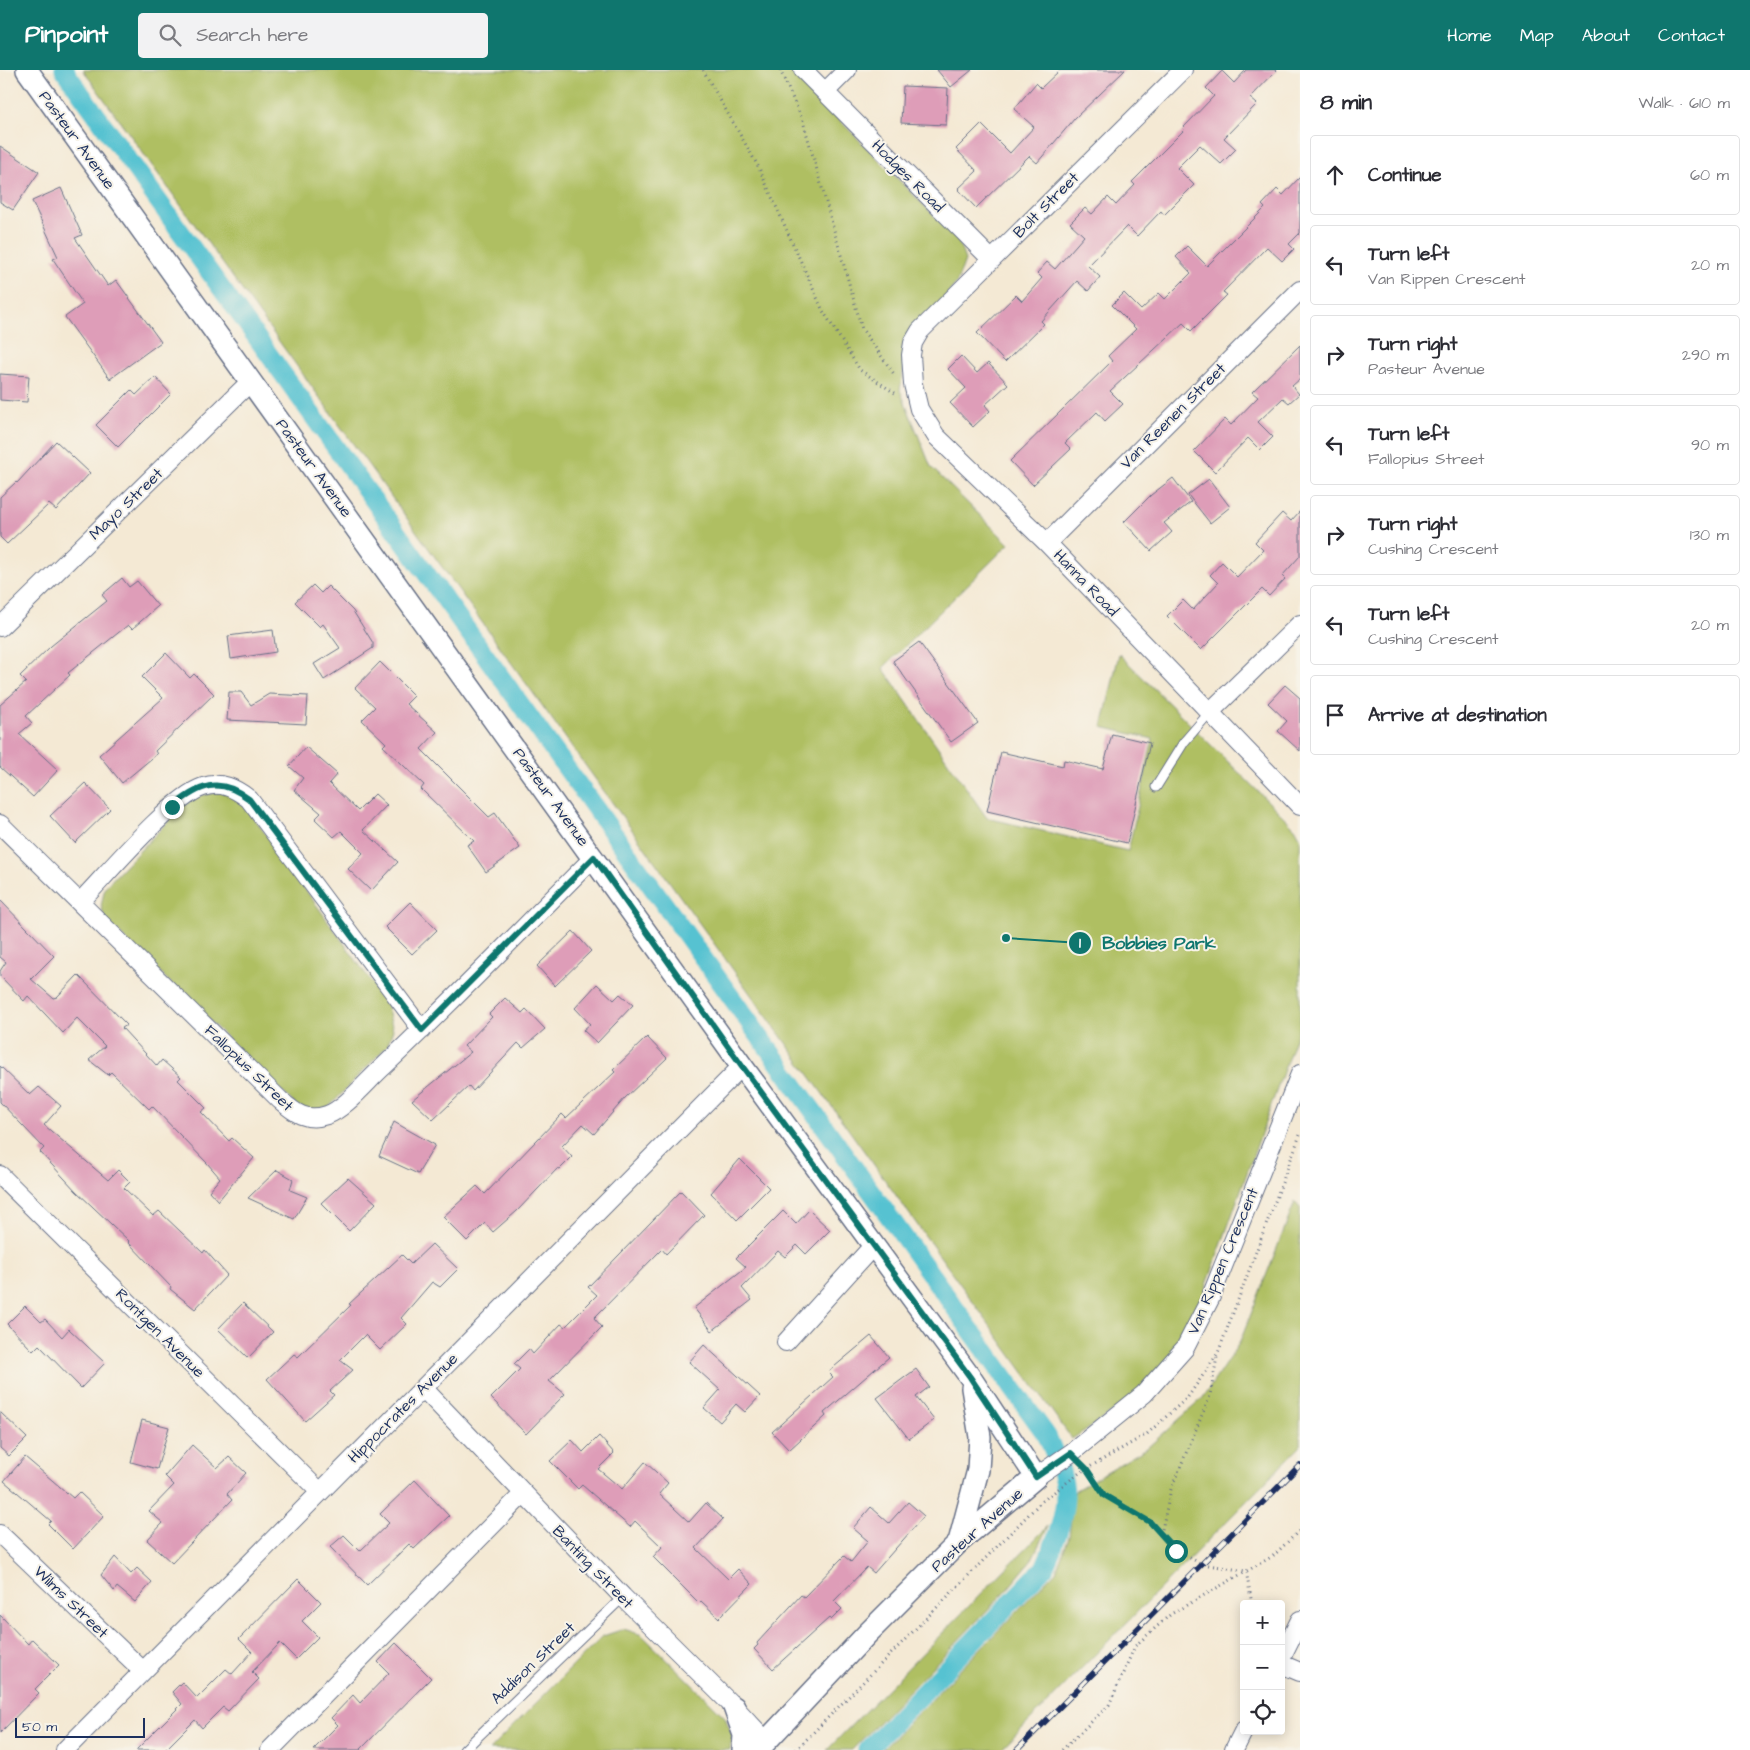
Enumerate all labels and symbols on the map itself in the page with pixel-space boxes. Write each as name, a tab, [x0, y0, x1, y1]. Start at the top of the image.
street label: Pasteur Avenue	[34, 86, 120, 194]
street label: Hodges Road	[866, 135, 949, 218]
street label: Bolt Street	[1008, 167, 1084, 243]
street label: Van Reenen Street	[1115, 358, 1231, 474]
street label: Pasteur Avenue	[271, 414, 357, 522]
street label: Mayo Street	[84, 463, 169, 546]
street label: Hanna Road	[1049, 545, 1123, 621]
street label: Pasteur Avenue	[508, 743, 594, 851]
route end	[161, 796, 184, 819]
callout: Bobbies Park	[1068, 927, 1226, 960]
text: Bobbies Park	[1102, 931, 1217, 956]
text: 1	[1079, 933, 1081, 954]
street label: Fallopius Street	[199, 1020, 299, 1117]
street label: Van Rippen Crescent	[1182, 1184, 1264, 1338]
street label: Rontgen Avenue	[110, 1283, 210, 1384]
street label: Hippocrates Avenue	[343, 1348, 463, 1468]
street label: Pasteur Avenue	[926, 1483, 1028, 1577]
street label: Banting Street	[547, 1520, 639, 1615]
route start	[1165, 1540, 1188, 1563]
street label: Wilms Street	[29, 1561, 114, 1644]
street label: Addison Street	[486, 1617, 581, 1709]
scale bar	[15, 1715, 145, 1738]

